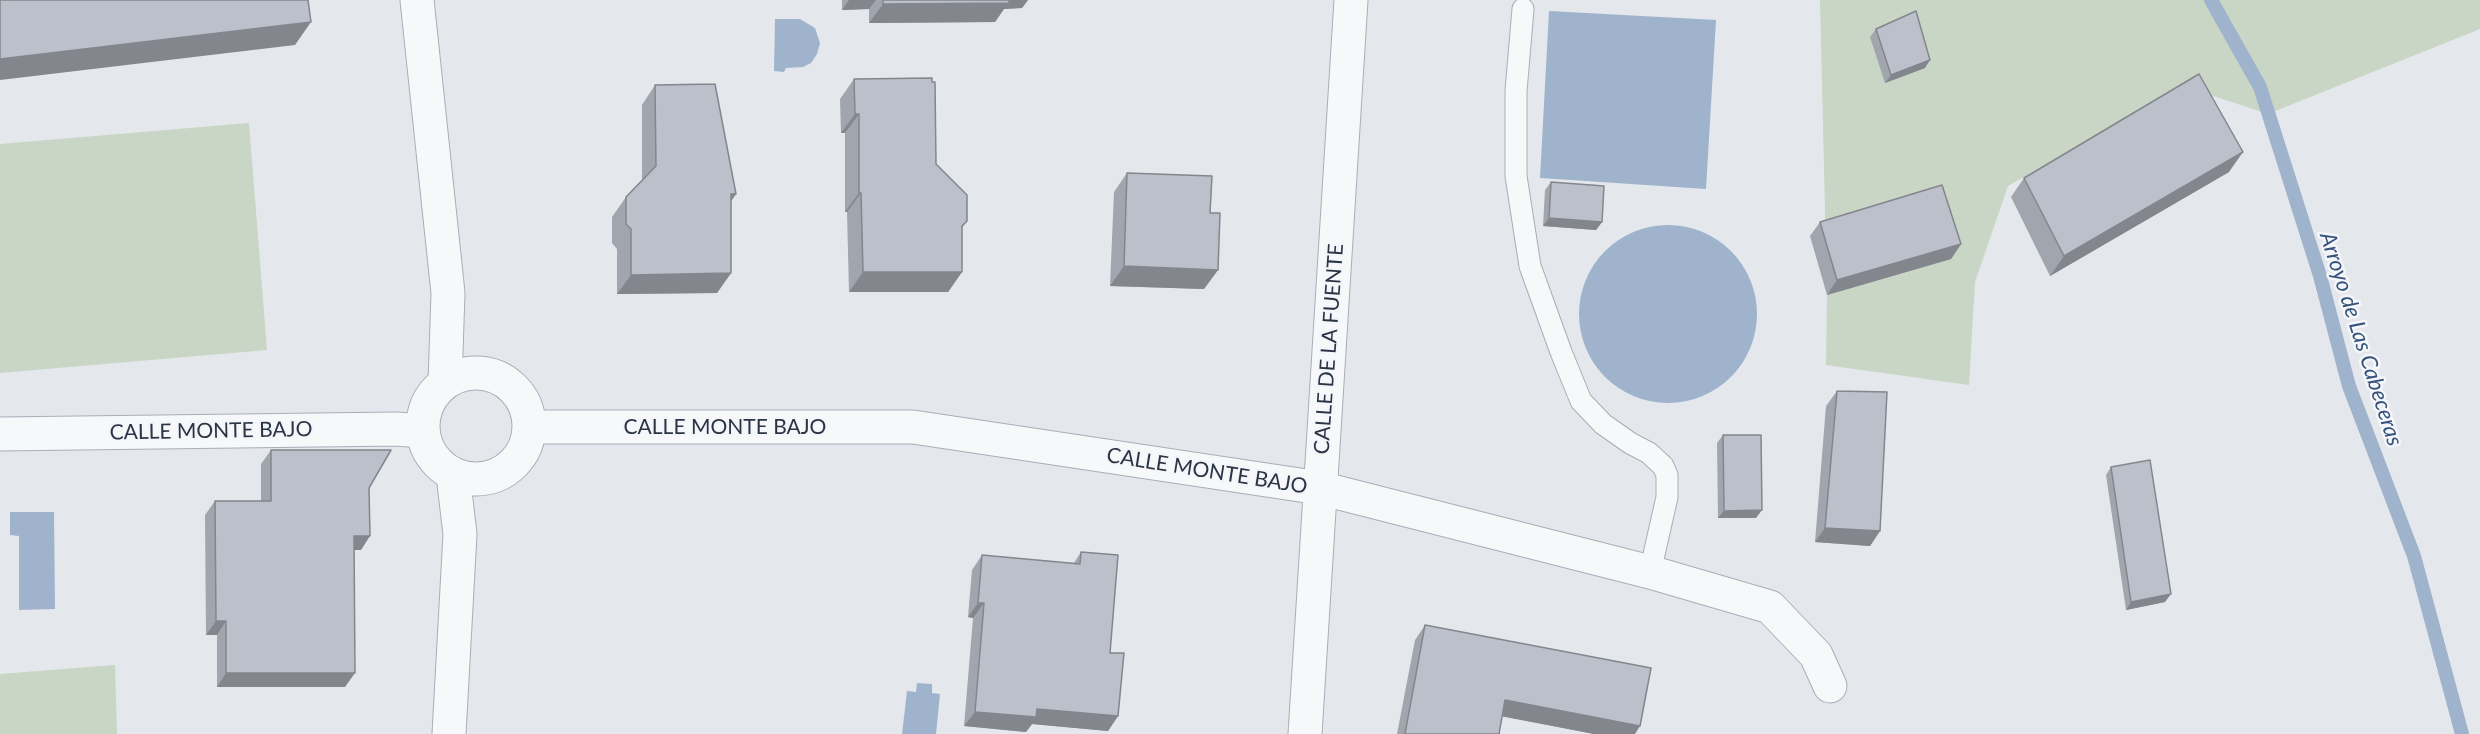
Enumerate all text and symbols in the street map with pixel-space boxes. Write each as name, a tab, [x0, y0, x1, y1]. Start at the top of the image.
water label: Arroyo de Las Cabeceras	[2314, 229, 2408, 449]
street label: CALLE DE LA FUENTE	[1309, 243, 1349, 455]
street label: CALLE MONTE BAJO	[624, 414, 826, 440]
street label: CALLE MONTE BAJO	[109, 417, 313, 445]
street label: CALLE MONTE BAJO	[1105, 443, 1309, 499]

